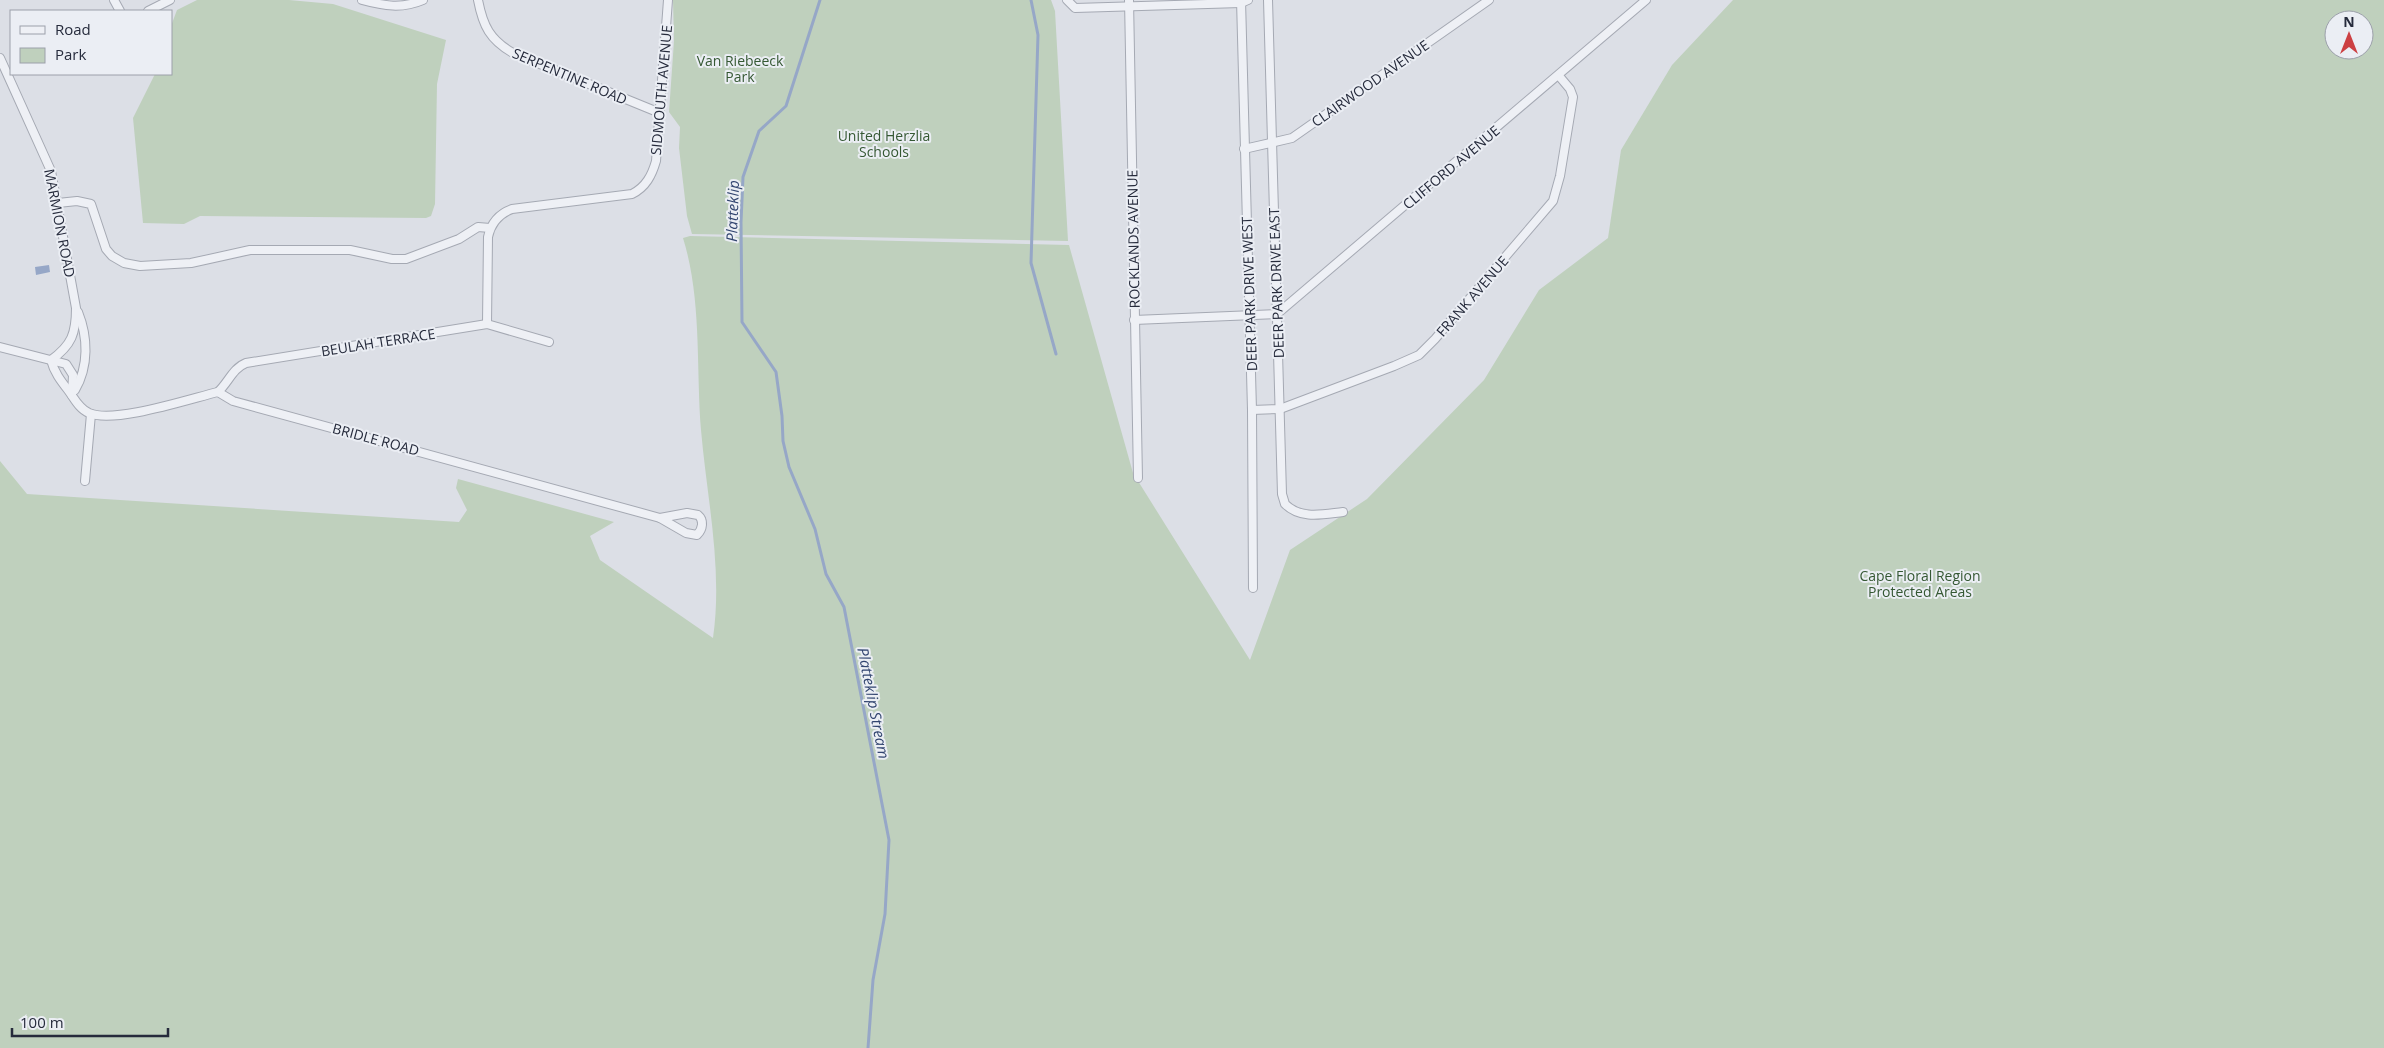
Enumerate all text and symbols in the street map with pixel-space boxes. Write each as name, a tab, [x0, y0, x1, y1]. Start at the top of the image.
legend	[10, 10, 172, 75]
north arrow	[2324, 10, 2374, 60]
text: N	[2343, 12, 2355, 31]
text: Road	[55, 19, 91, 39]
street label: SIDMOUTH AVENUE	[646, 24, 676, 156]
street label: CLAIRWOOD AVENUE	[1307, 35, 1433, 131]
street label: SERPENTINE ROAD	[510, 43, 630, 109]
text: Park	[55, 44, 86, 64]
park label: Van Riebeeck Park	[697, 51, 784, 86]
street label: CLIFFORD AVENUE	[1398, 121, 1504, 213]
park label: United Herzlia Schools	[838, 126, 930, 161]
street label: MARMION ROAD	[40, 167, 80, 279]
street label: ROCKLANDS AVENUE	[1122, 170, 1144, 308]
water label: Platteklip	[721, 180, 743, 242]
street label: DEER PARK DRIVE EAST	[1264, 207, 1288, 359]
street label: DEER PARK DRIVE WEST	[1237, 216, 1261, 372]
street label: FRANK AVENUE	[1432, 252, 1512, 340]
street label: BEULAH TERRACE	[320, 324, 436, 360]
street label: BRIDLE ROAD	[331, 418, 421, 460]
park label: Cape Floral Region Protected Areas	[1859, 566, 1981, 601]
water label: Platteklip Stream	[853, 646, 895, 760]
scale bar	[12, 1006, 169, 1038]
text: 100 m	[20, 1012, 64, 1032]

